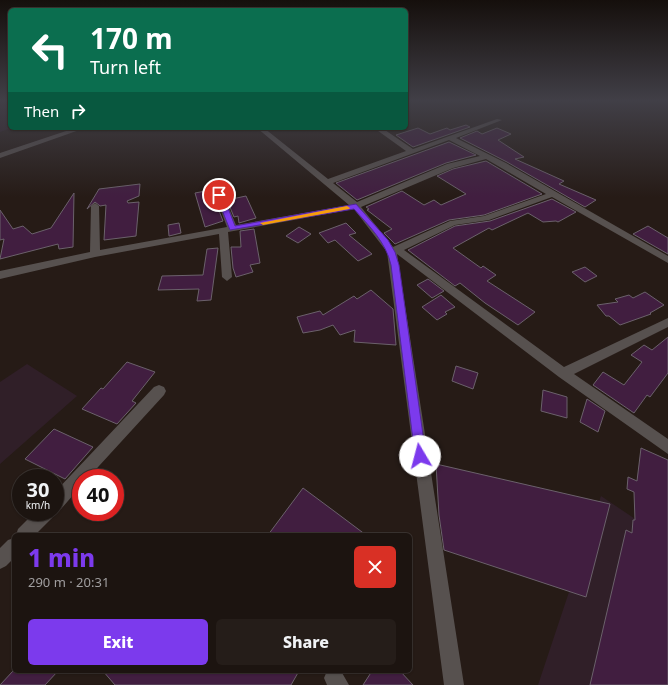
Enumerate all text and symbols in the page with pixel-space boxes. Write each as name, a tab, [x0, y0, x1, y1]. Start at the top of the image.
text: 170 m	[90, 19, 173, 57]
icon: left	[24, 24, 76, 76]
text: Turn left	[90, 55, 161, 79]
icon: right	[67, 100, 89, 122]
text: Then	[24, 101, 59, 121]
pin	[202, 178, 236, 212]
icon: arrive	[208, 184, 230, 206]
position arrow	[399, 435, 441, 477]
speed limit sign: 40	[72, 469, 124, 521]
text: 30	[27, 476, 49, 503]
text: km/h	[26, 498, 50, 512]
text: 1 min	[28, 541, 95, 574]
button: close	[354, 546, 396, 588]
text: 290 m · 20:31	[28, 573, 109, 591]
button: Exit	[28, 619, 208, 665]
button: Share	[216, 619, 396, 665]

